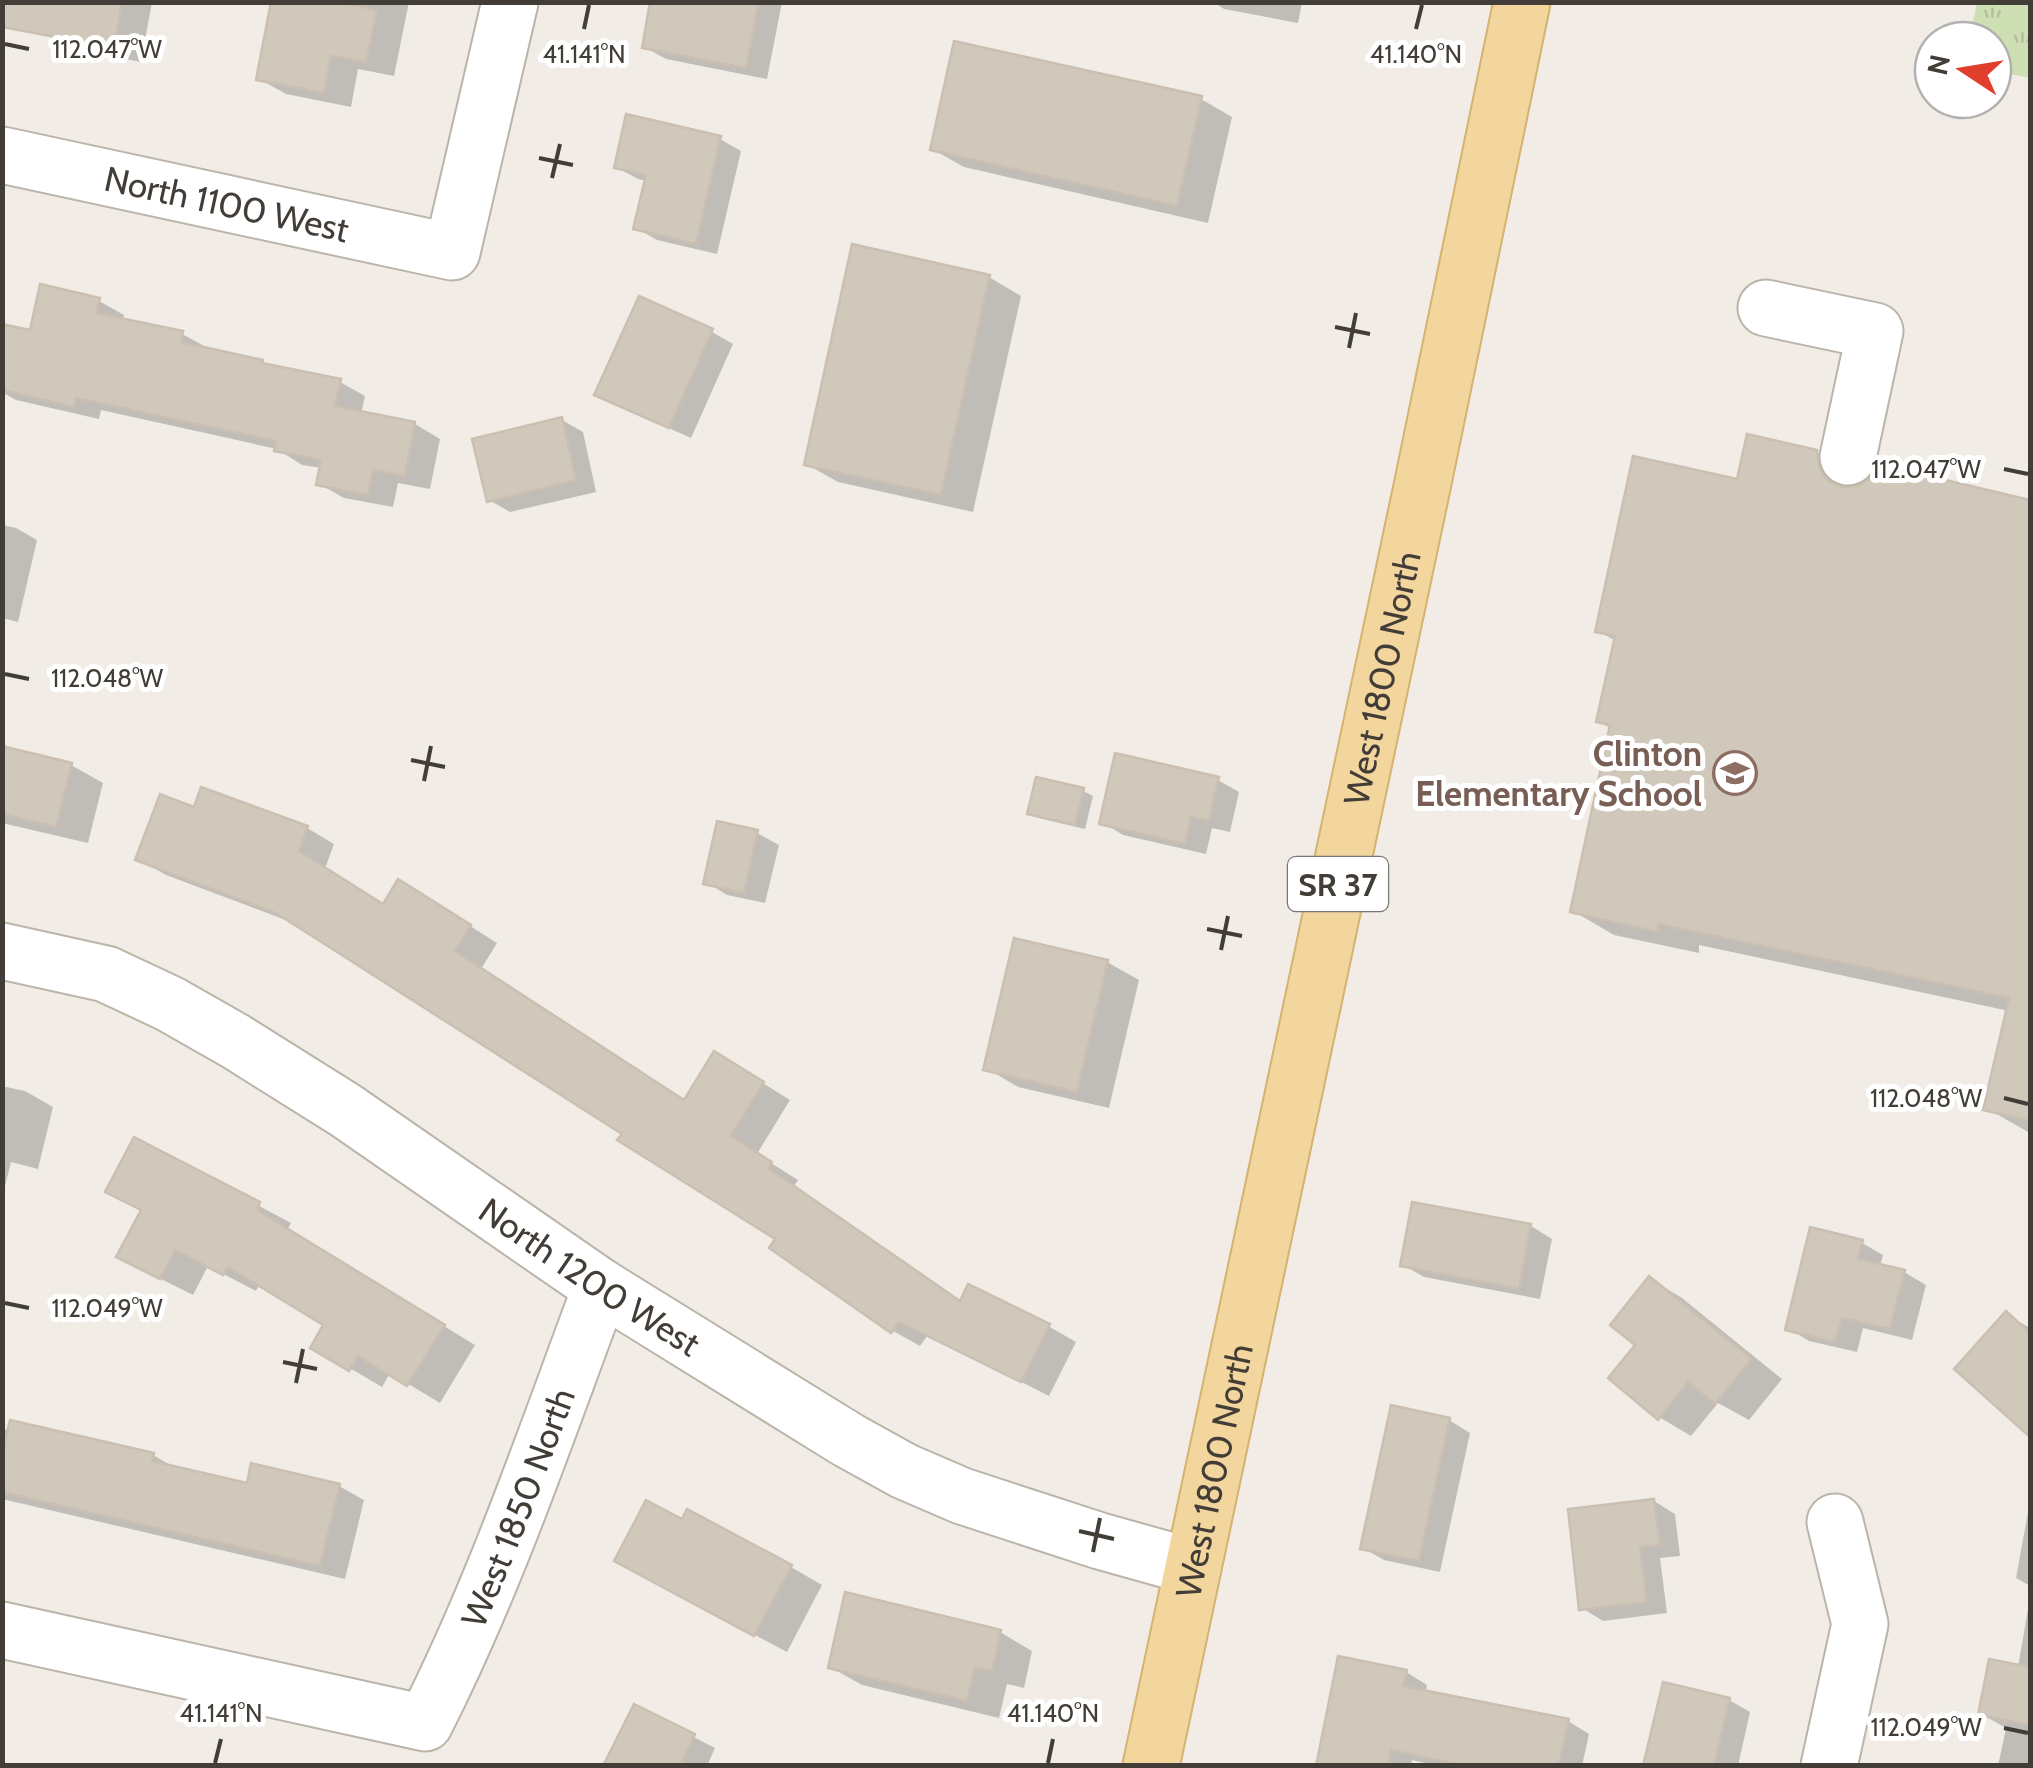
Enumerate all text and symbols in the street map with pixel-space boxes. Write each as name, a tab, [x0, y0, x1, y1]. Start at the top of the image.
north arrow	[1913, 20, 2013, 120]
text: 112.047°W	[52, 34, 162, 64]
text: 41.141°N	[542, 39, 626, 69]
text: 41.140°N	[1370, 39, 1462, 69]
text: N	[1920, 52, 1957, 78]
street label: North 1100 West	[101, 156, 353, 251]
text: 112.047°W	[1871, 454, 1981, 484]
street label: West 1800 North	[1334, 547, 1429, 809]
text: 112.048°W	[51, 663, 163, 693]
place label: Clinton Elementary School	[1415, 732, 1702, 815]
school or university icon: Clinton Elementary School	[1712, 750, 1758, 796]
road number: SR 37	[1288, 857, 1388, 911]
text: 112.048°W	[1870, 1083, 1982, 1113]
street label: North 1200 West	[471, 1188, 708, 1365]
text: 112.049°W	[51, 1293, 163, 1323]
street label: West 1800 North	[1166, 1340, 1261, 1601]
street label: West 1850 North	[451, 1382, 583, 1633]
text: 41.141°N	[179, 1698, 263, 1728]
text: 41.140°N	[1007, 1698, 1099, 1728]
text: 112.049°W	[1870, 1712, 1982, 1742]

